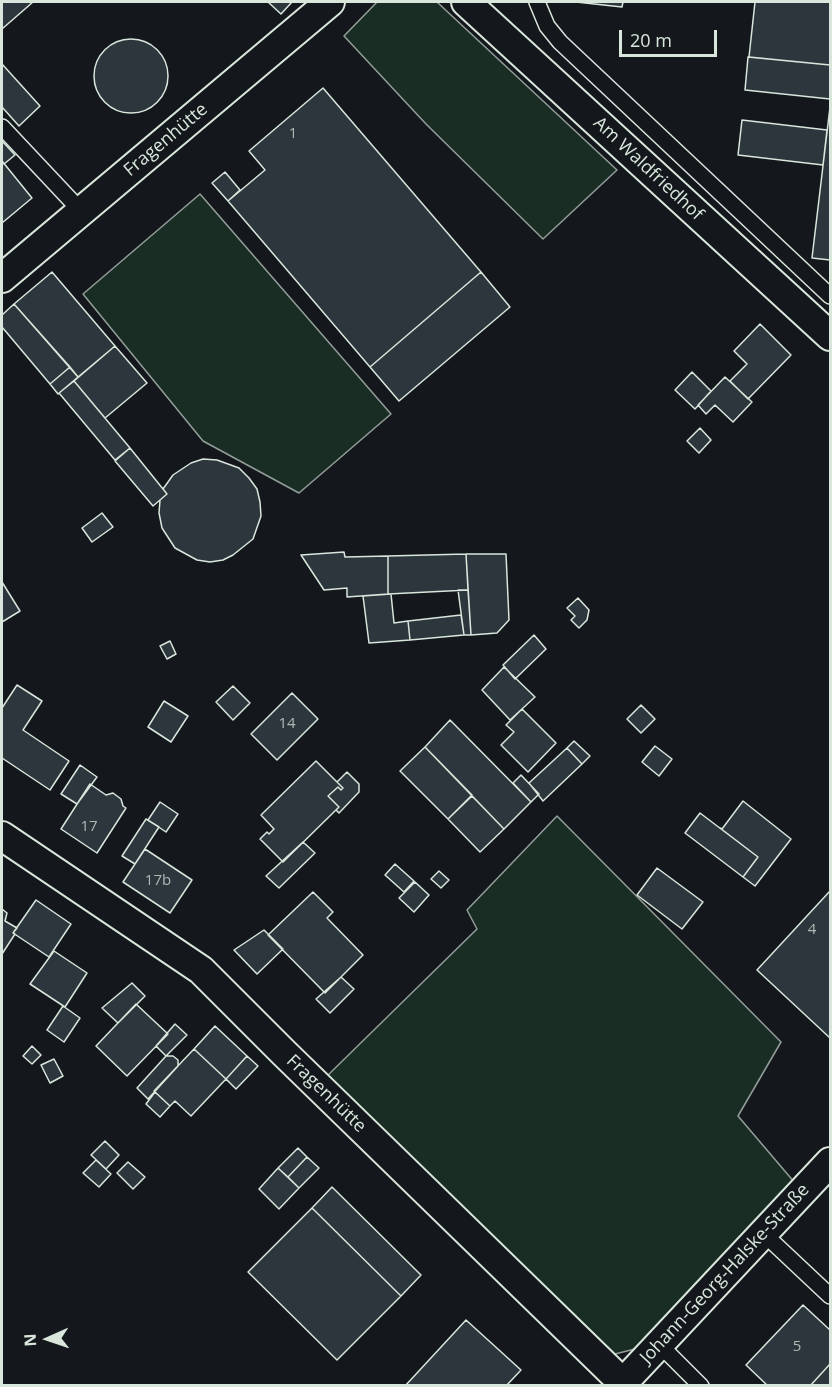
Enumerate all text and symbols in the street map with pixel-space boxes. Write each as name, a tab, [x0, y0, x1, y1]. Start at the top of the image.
scale bar	[622, 18, 720, 56]
text: 20 m	[630, 28, 672, 52]
street label: Fragenhütte	[120, 99, 212, 181]
street label: Am Waldfriedhof	[589, 113, 707, 225]
house number: 1	[289, 125, 297, 143]
house number: 14	[278, 715, 296, 733]
house number: 17	[80, 818, 98, 836]
house number: 17b	[145, 872, 171, 890]
house number: 4	[808, 921, 816, 939]
street label: Fragenhütte	[282, 1051, 370, 1137]
street label: Johann-Georg-Halske-Straße	[636, 1180, 814, 1368]
north arrow	[18, 1309, 78, 1369]
text: N	[19, 1333, 41, 1347]
house number: 5	[793, 1338, 801, 1356]

